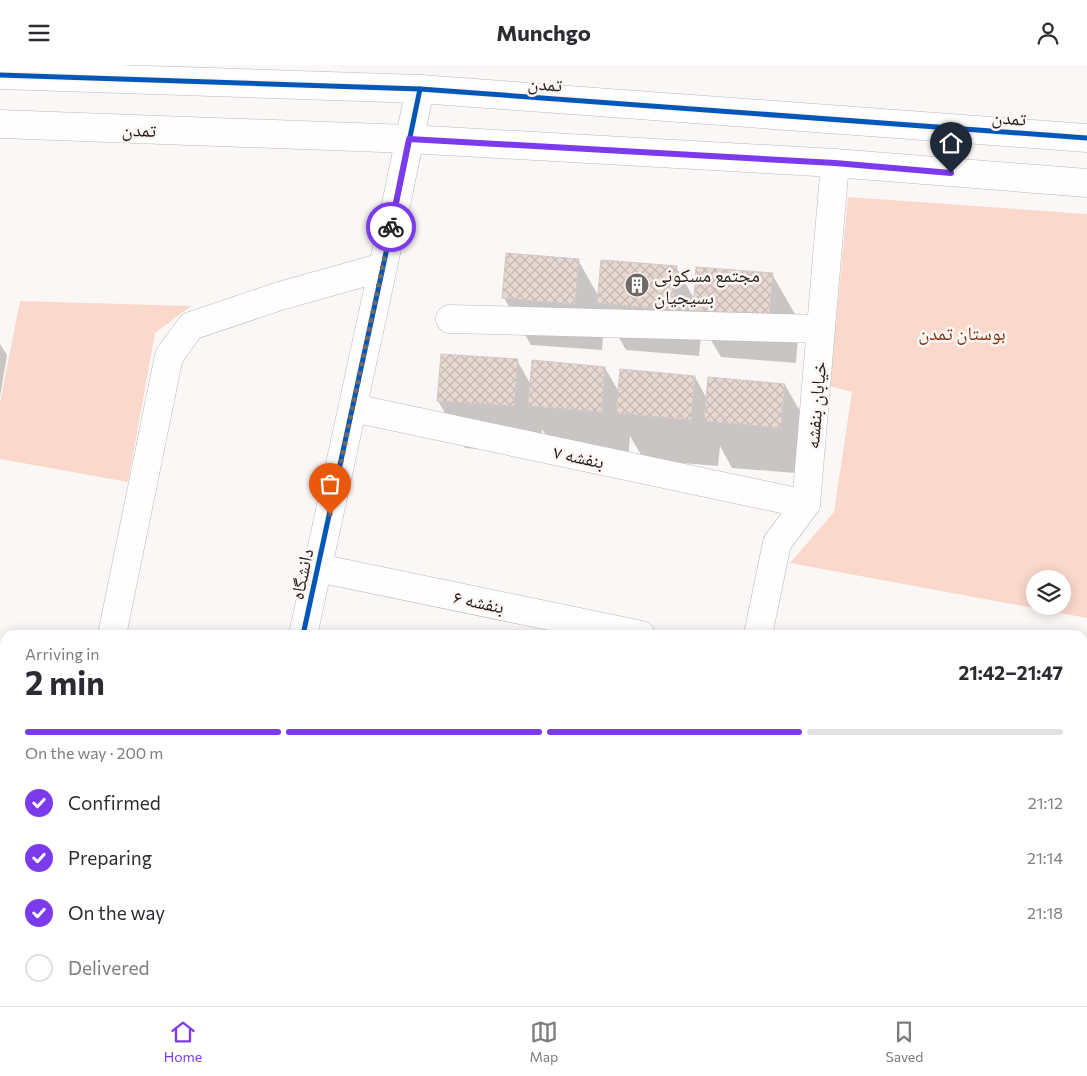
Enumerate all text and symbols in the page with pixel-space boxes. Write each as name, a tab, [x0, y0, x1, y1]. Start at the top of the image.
icon: menu	[25, 19, 53, 47]
text: Munchgo	[496, 19, 591, 46]
icon: person	[1034, 19, 1062, 47]
street label: تمدن	[527, 70, 563, 97]
street label: تمدن	[991, 104, 1027, 131]
street label: تمدن	[121, 117, 157, 142]
pin	[930, 122, 972, 173]
icon: home	[937, 129, 965, 157]
courier	[366, 202, 416, 252]
icon: bike	[377, 213, 405, 241]
place label: مجتمع مسکونی بسیجیان	[654, 263, 760, 309]
building icon: مجتمع مسکونی بسیجیان	[624, 272, 650, 298]
park label: بوستان تمدن	[918, 321, 1006, 345]
street label: خیابان بنفشه	[800, 360, 831, 450]
street label: بنفشه ۷	[551, 439, 607, 473]
pin	[309, 463, 351, 514]
icon: bag	[316, 470, 344, 498]
street label: دانشگاه	[284, 546, 318, 602]
map controls	[1026, 570, 1071, 615]
button: layers	[1026, 570, 1071, 615]
street label: بنفشه ۶	[451, 584, 507, 618]
text: Arriving in	[25, 644, 99, 663]
text: 21:42–21:47	[958, 661, 1063, 684]
text: 2 min	[25, 662, 105, 702]
text: On the way · 200 m	[25, 743, 163, 762]
icon: check	[25, 789, 53, 817]
text: Confirmed	[68, 791, 161, 814]
text: 21:12	[1028, 793, 1063, 812]
icon: check	[25, 844, 53, 872]
text: Preparing	[68, 846, 152, 869]
text: 21:14	[1027, 848, 1063, 867]
icon: check	[25, 899, 53, 927]
text: On the way	[68, 901, 165, 924]
text: 21:18	[1027, 903, 1063, 922]
text: Delivered	[68, 956, 149, 979]
tab: Home	[164, 1018, 202, 1065]
tab: Map	[529, 1018, 558, 1065]
tab: Saved	[886, 1018, 923, 1065]

